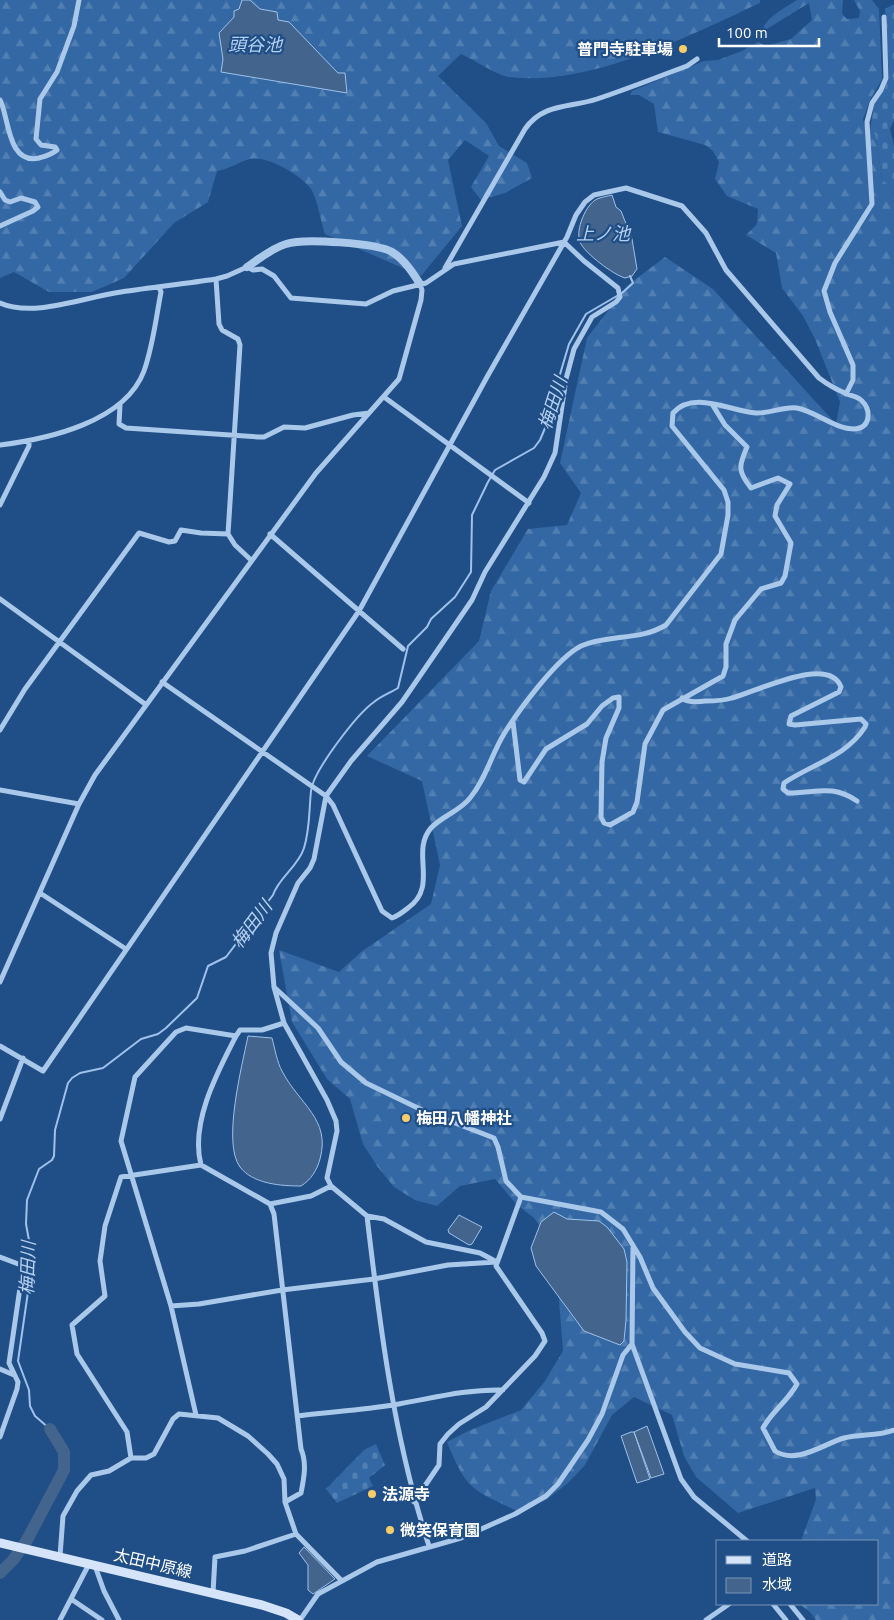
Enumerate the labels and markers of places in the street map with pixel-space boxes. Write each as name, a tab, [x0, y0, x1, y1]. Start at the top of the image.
place label: 普門寺駐車場	[577, 40, 673, 58]
marker: 普門寺駐車場	[677, 43, 689, 55]
place label: 梅田八幡神社	[416, 1109, 512, 1127]
marker: 梅田八幡神社	[400, 1112, 412, 1124]
place label: 法源寺	[382, 1485, 430, 1503]
marker: 法源寺	[366, 1488, 378, 1500]
place label: 微笑保育園	[400, 1521, 480, 1539]
marker: 微笑保育園	[384, 1524, 396, 1536]

